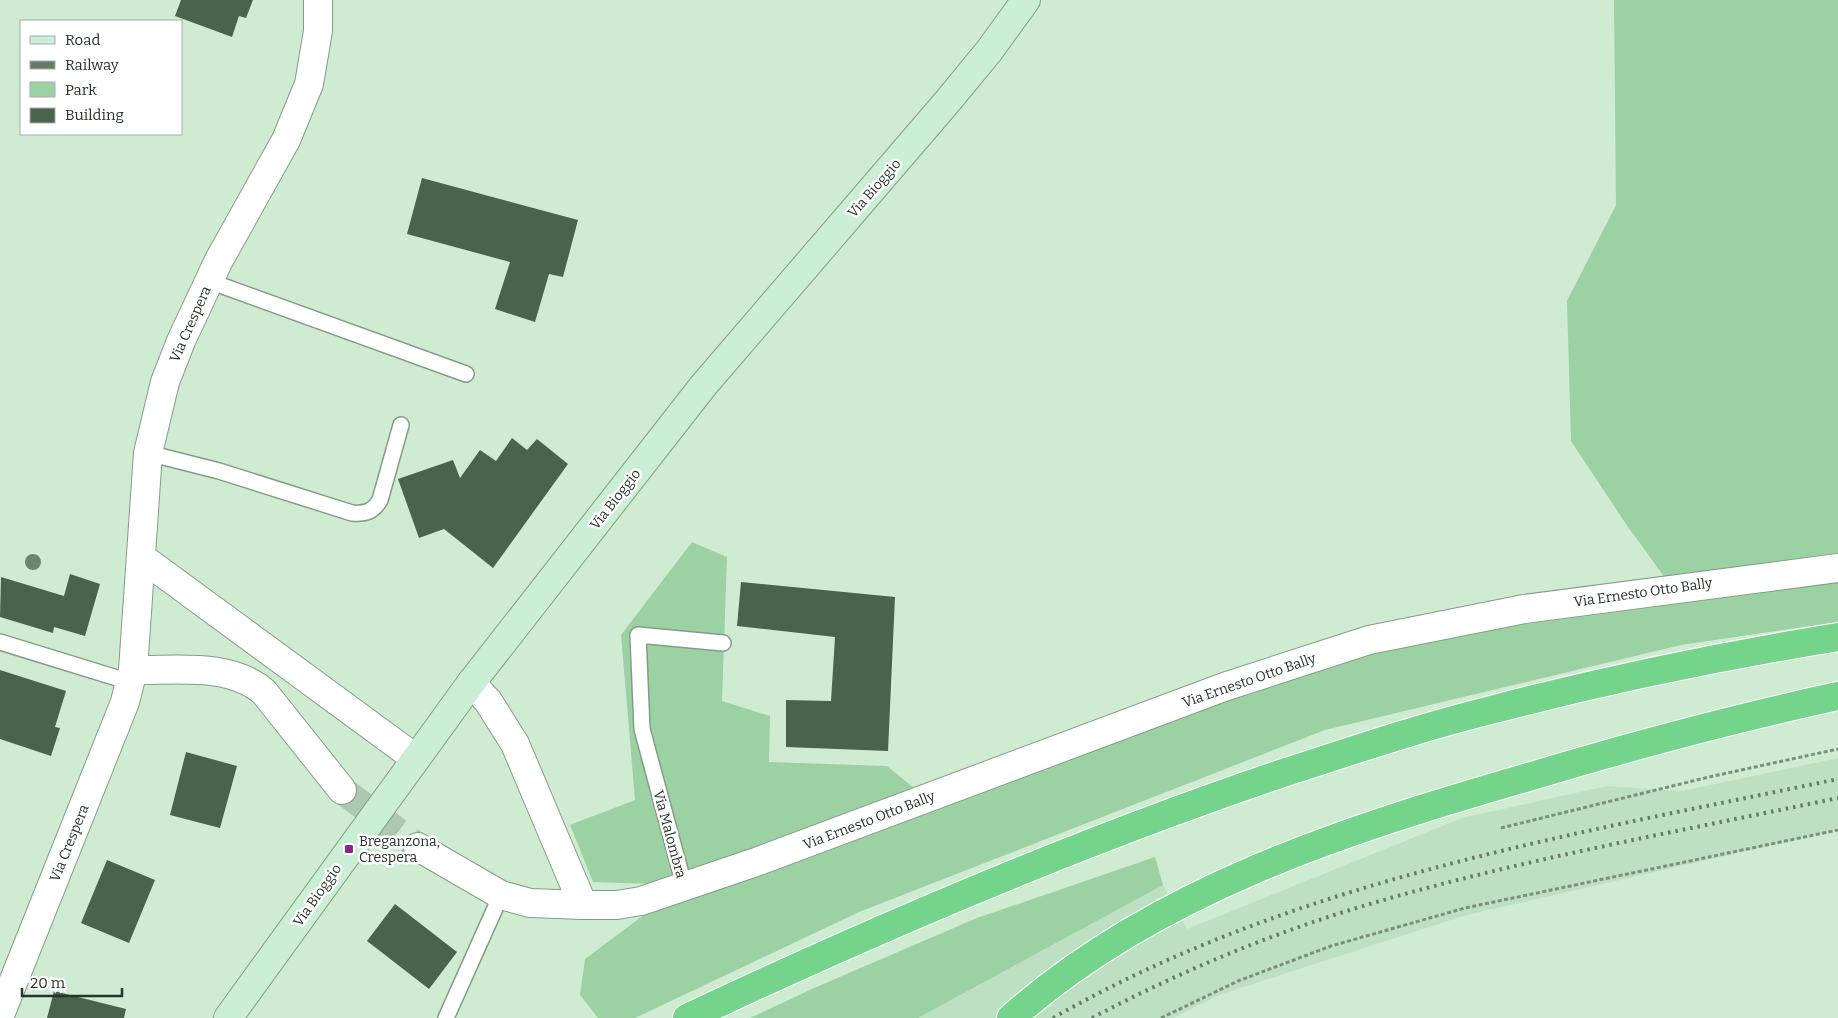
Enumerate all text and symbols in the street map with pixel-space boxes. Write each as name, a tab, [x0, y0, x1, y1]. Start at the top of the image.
legend	[20, 20, 182, 135]
text: Road	[65, 31, 100, 49]
text: Railway	[65, 56, 119, 74]
text: Park	[65, 81, 97, 99]
text: Building	[65, 106, 124, 124]
street label: Via Bioggio	[844, 155, 905, 221]
street label: Via Crespera	[166, 283, 215, 365]
street label: Via Bioggio	[586, 466, 644, 533]
street label: Via Ernesto Otto Bally	[1573, 574, 1714, 611]
street label: Via Ernesto Otto Bally	[1180, 649, 1319, 711]
street label: Via Ernesto Otto Bally	[801, 787, 938, 853]
street label: Via Malombra	[650, 788, 690, 880]
street label: Via Crespera	[46, 802, 93, 884]
place label: Breganzona, Crespera	[359, 833, 440, 866]
marker: Breganzona, Crespera	[343, 843, 355, 855]
street label: Via Bioggio	[290, 861, 345, 930]
scale bar	[22, 966, 122, 998]
text: 20 m	[30, 974, 66, 992]

